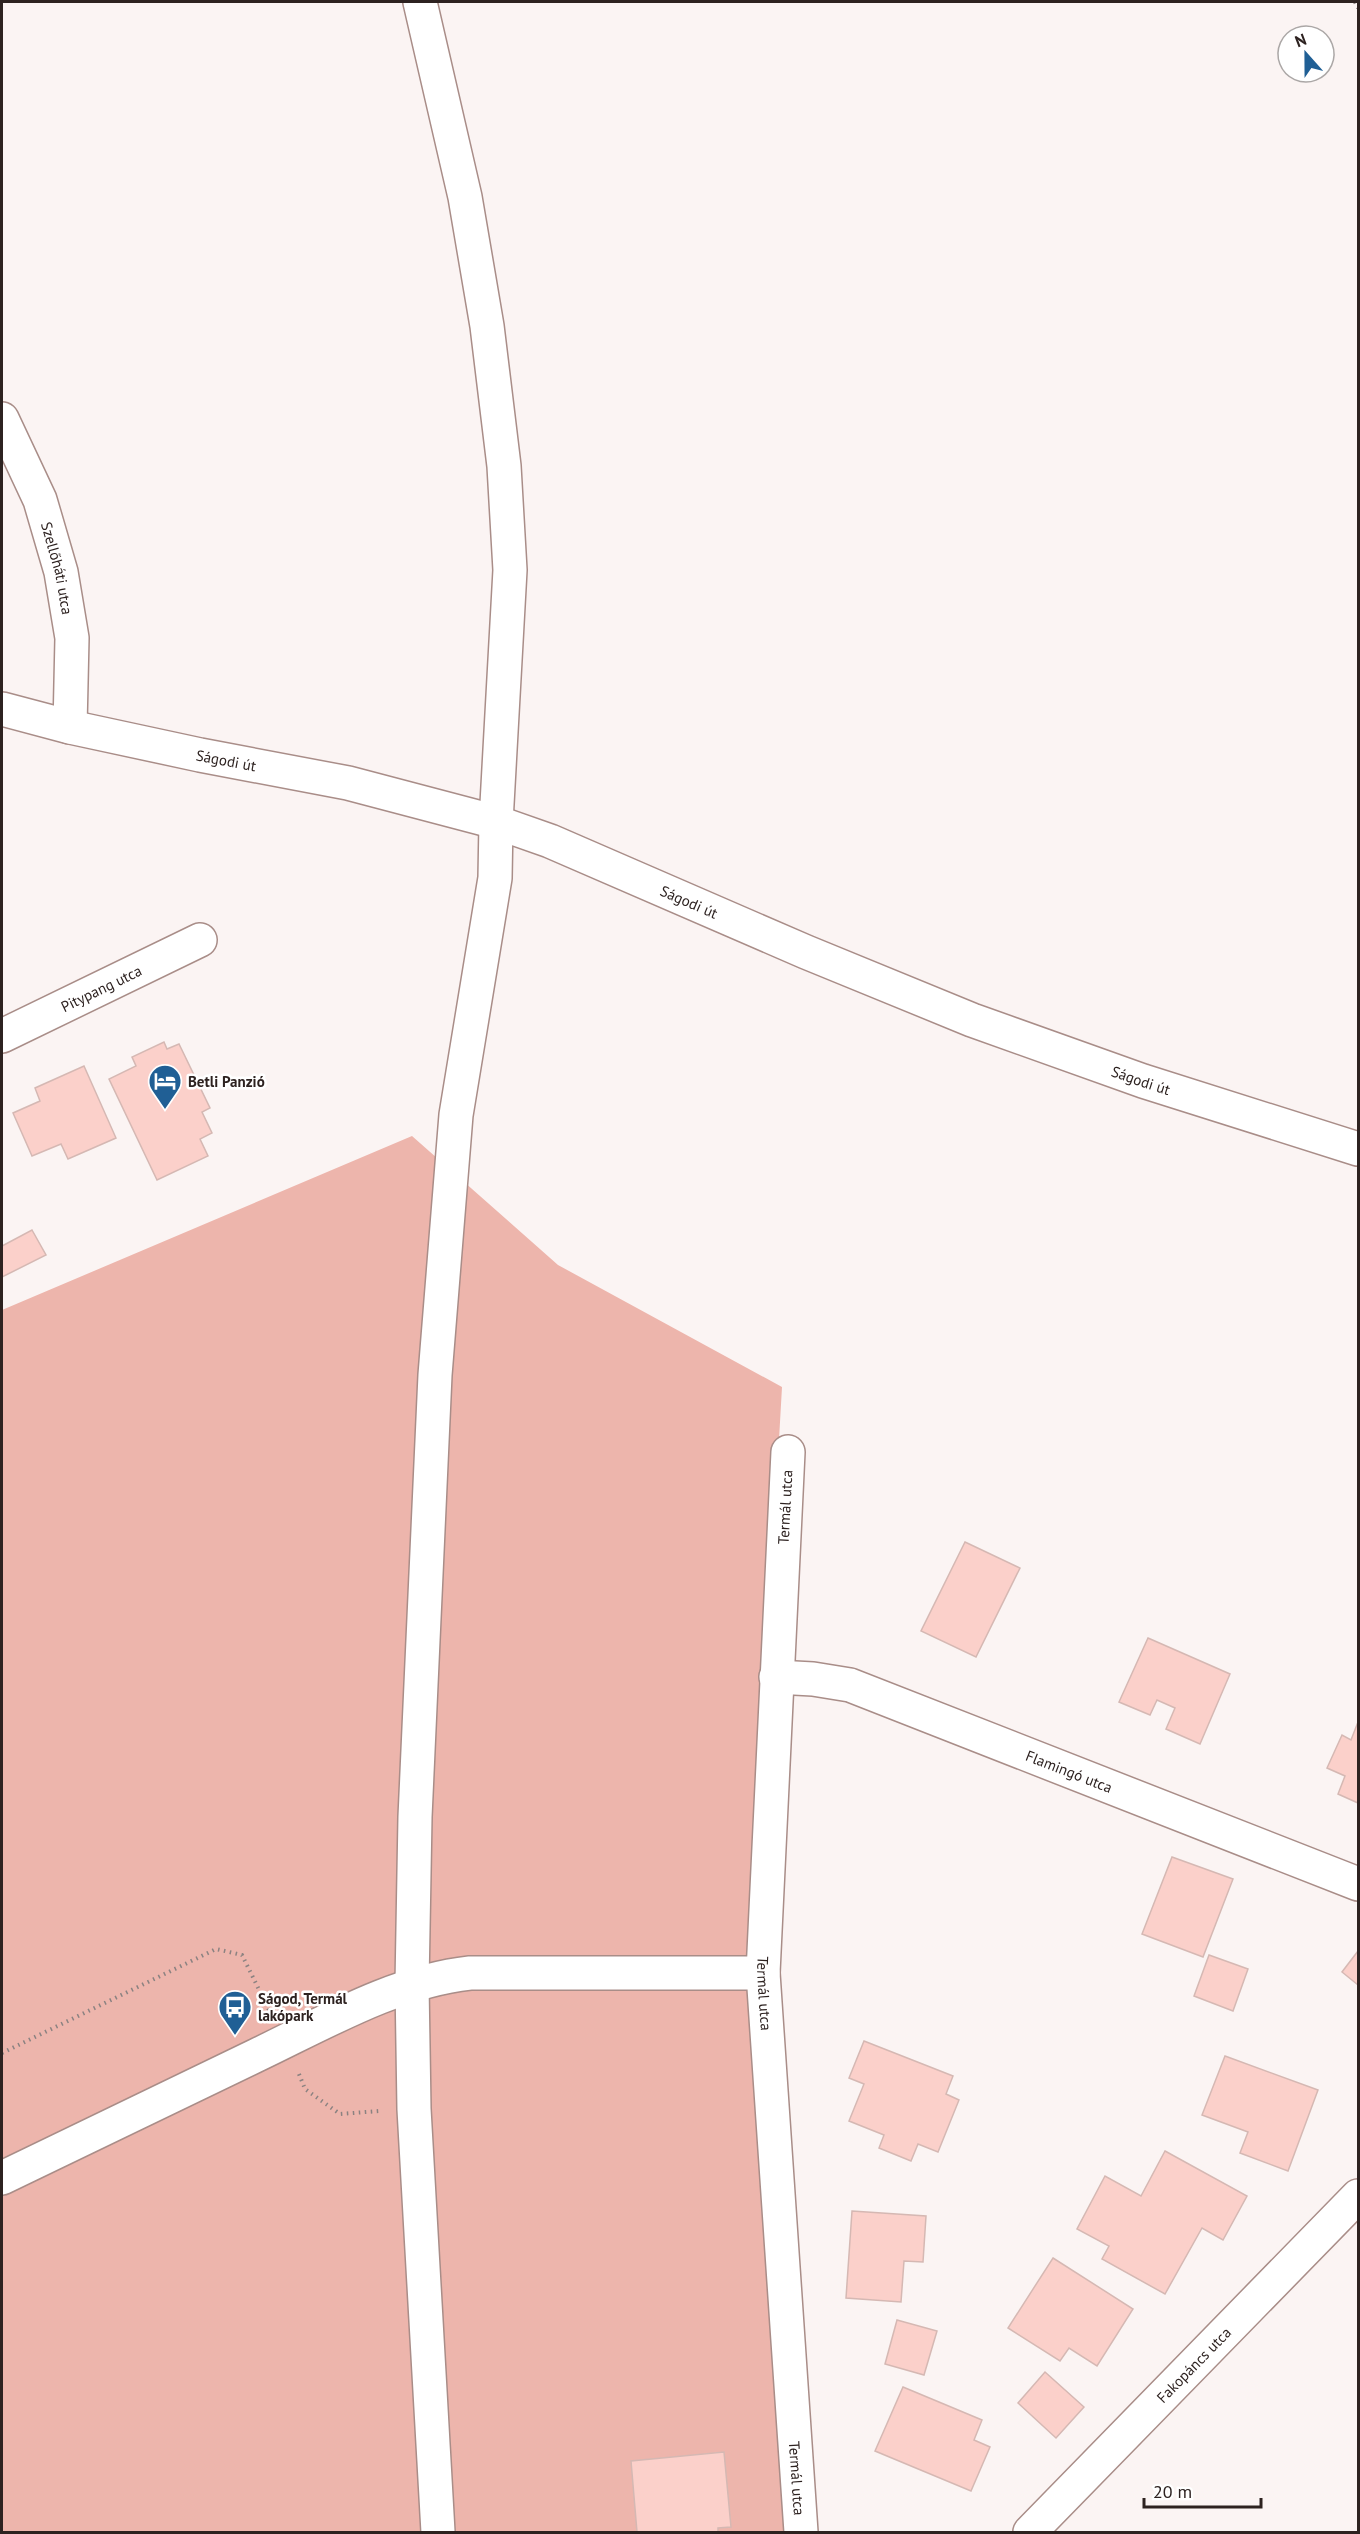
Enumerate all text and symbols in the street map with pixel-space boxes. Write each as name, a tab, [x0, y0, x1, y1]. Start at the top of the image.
north arrow	[1276, 24, 1336, 84]
text: N	[1292, 29, 1309, 51]
street label: Szellőháti utca	[37, 519, 77, 616]
street label: Ságodi út	[195, 745, 258, 775]
street label: Ságodi út	[658, 881, 721, 922]
street label: Pitypang utca	[57, 960, 145, 1016]
street label: Ságodi út	[1109, 1061, 1173, 1099]
hotel icon: Betli Panzió	[147, 1063, 183, 1110]
place label: Betli Panzió	[188, 1072, 265, 1091]
street label: Termál utca	[774, 1469, 796, 1545]
street label: Flamingó utca	[1023, 1745, 1115, 1796]
street label: Termál utca	[753, 1956, 776, 2031]
bus stop icon: Ságod, Termál lakópark	[217, 1989, 253, 2036]
place label: Ságod, Termál lakópark	[258, 1989, 348, 2025]
street label: Fakopáncs utca	[1152, 2323, 1235, 2406]
street label: Termál utca	[785, 2440, 809, 2516]
scale bar	[1144, 2471, 1261, 2509]
text: 20 m	[1153, 2480, 1192, 2503]

